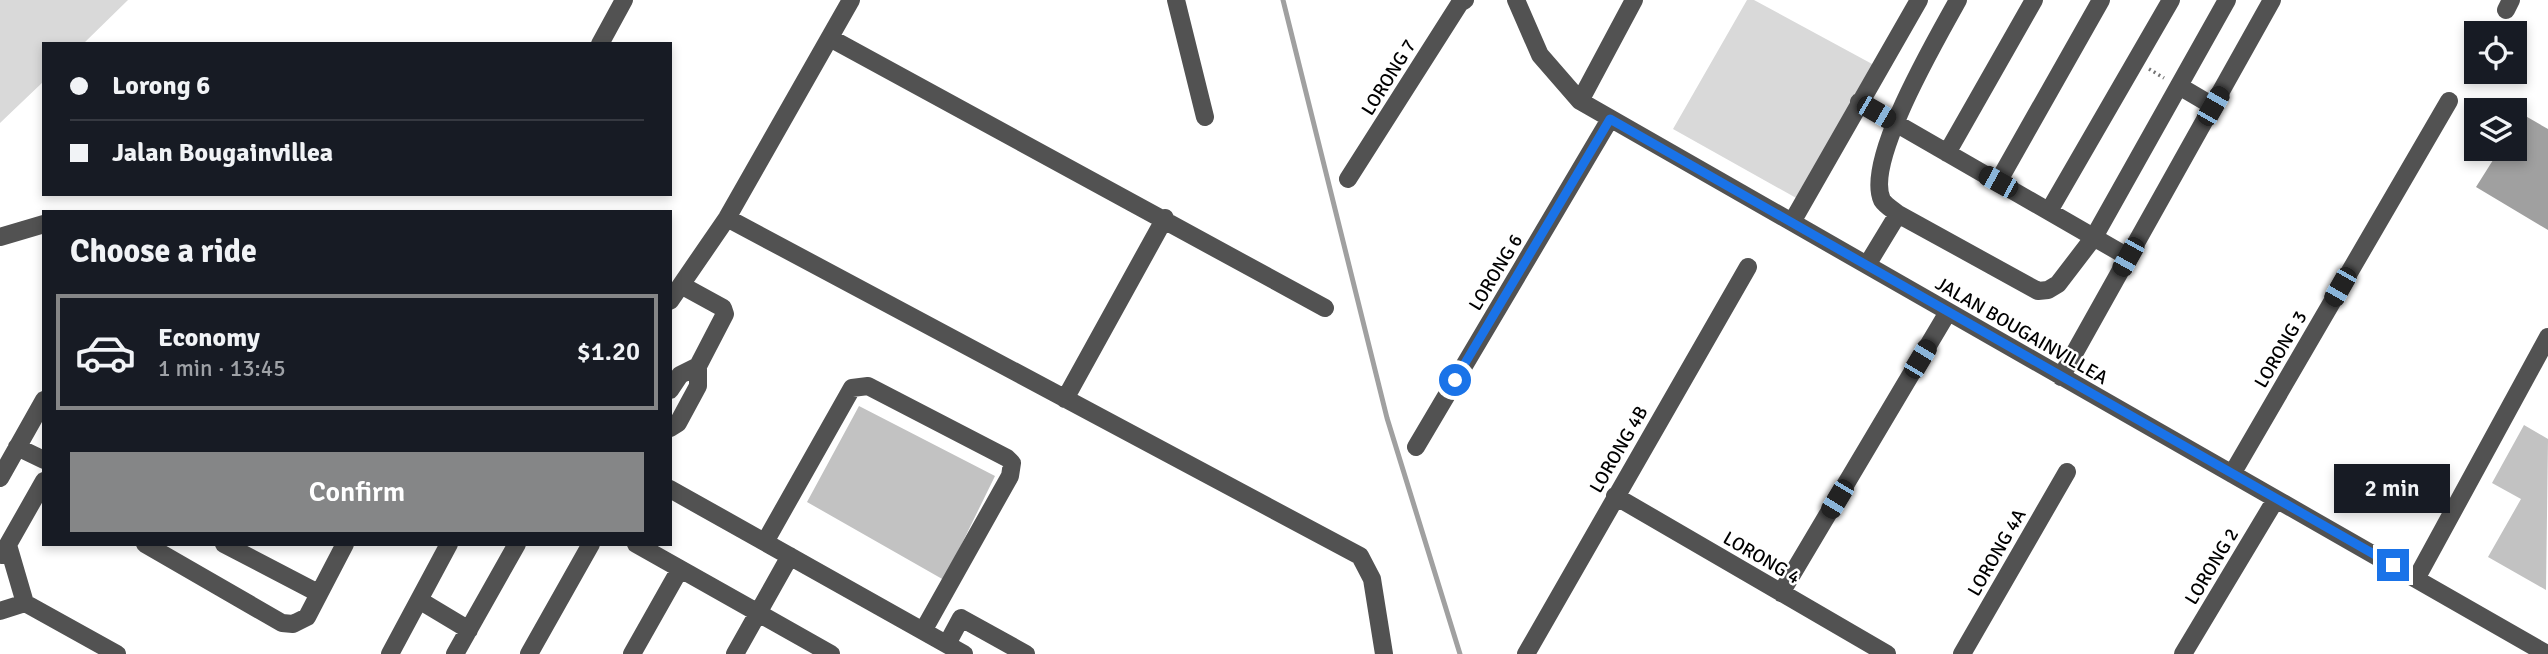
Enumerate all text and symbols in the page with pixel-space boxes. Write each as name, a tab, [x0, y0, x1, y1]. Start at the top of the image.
map controls	[2464, 21, 2527, 161]
button: locate	[2464, 21, 2527, 84]
street label: LORONG 7	[1356, 35, 1422, 120]
text: Lorong 6	[112, 70, 210, 102]
car	[2194, 83, 2233, 129]
car	[1853, 92, 1900, 132]
button: layers	[2464, 98, 2527, 161]
text: Jalan Bougainvillea	[112, 137, 333, 169]
car	[1975, 163, 2022, 201]
street label: LORONG 6	[1464, 230, 1528, 315]
text: Choose a ride	[70, 232, 257, 271]
car	[2109, 234, 2148, 280]
car	[2321, 264, 2360, 310]
street label: JALAN BOUGAINVILLEA	[1931, 272, 2112, 390]
street label: LORONG 3	[2249, 307, 2313, 392]
icon: car	[74, 321, 137, 384]
text: Economy	[158, 322, 260, 354]
text: $1.20	[577, 336, 640, 368]
car	[1901, 336, 1940, 382]
text: 1 min · 13:45	[158, 354, 286, 383]
route start	[1439, 364, 1471, 396]
street label: LORONG 4B	[1584, 402, 1653, 497]
button: Confirm	[70, 452, 644, 532]
callout: 2 min	[2335, 463, 2451, 512]
text: 2 min	[2364, 474, 2420, 503]
car	[1818, 476, 1857, 522]
street label: LORONG 4A	[1962, 504, 2032, 600]
street label: LORONG 2	[2180, 524, 2244, 609]
street label: LORONG 4	[1719, 526, 1804, 590]
route end	[2377, 549, 2409, 581]

